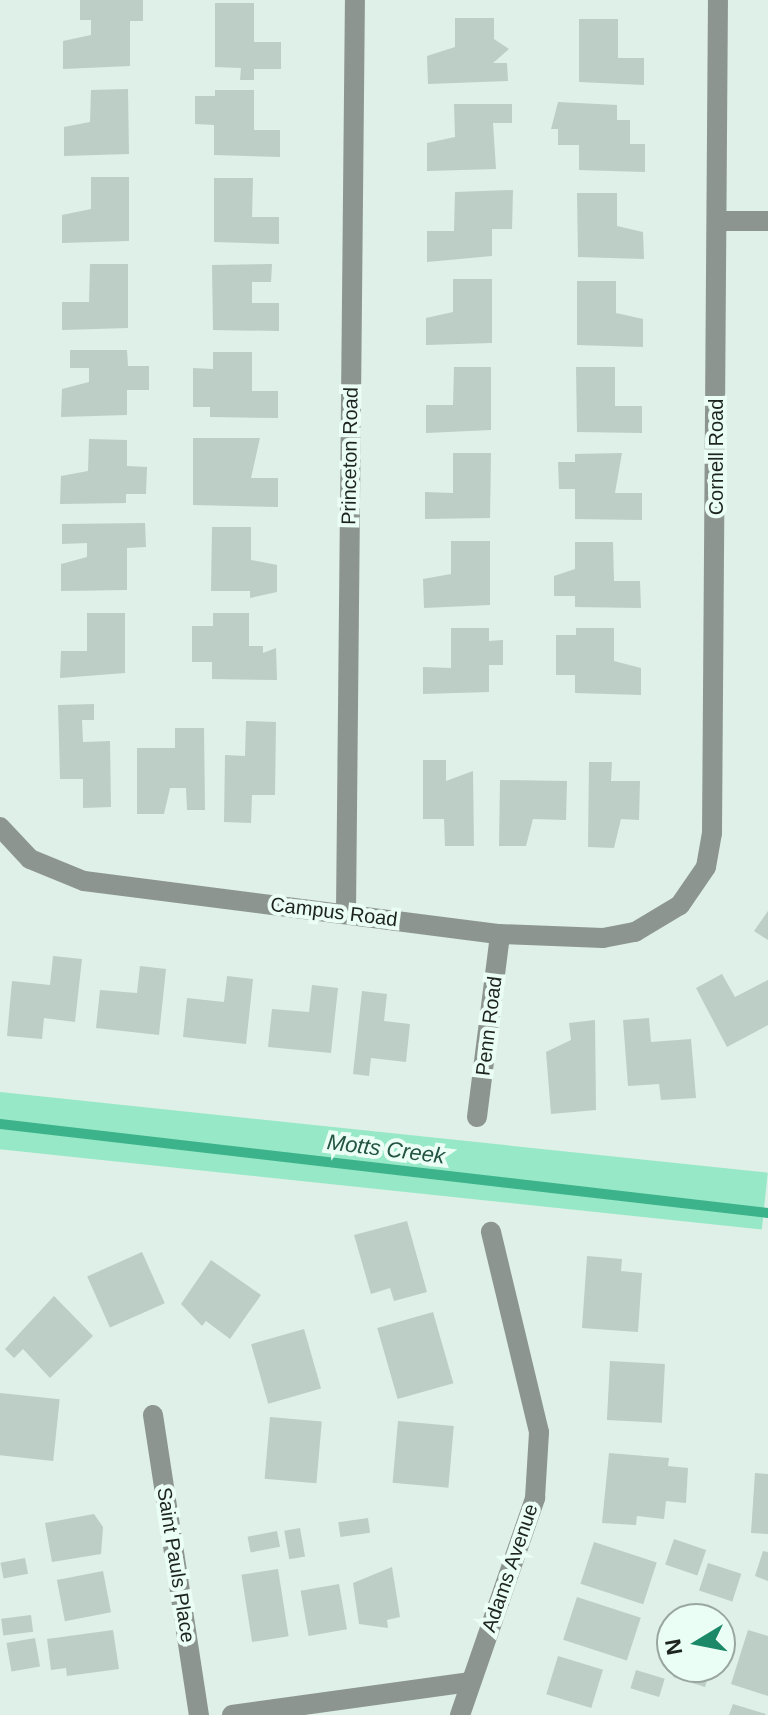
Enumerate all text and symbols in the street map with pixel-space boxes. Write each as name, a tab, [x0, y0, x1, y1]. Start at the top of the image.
street label: Princeton Road	[337, 387, 363, 525]
street label: Cornell Road	[704, 399, 728, 515]
street label: Campus Road	[269, 892, 399, 932]
street label: Penn Road	[471, 975, 507, 1077]
water label: Motts Creek	[326, 1129, 446, 1169]
street label: Saint Pauls Place	[152, 1486, 200, 1644]
street label: Adams Avenue	[477, 1500, 543, 1636]
north arrow	[656, 1603, 736, 1683]
text: N	[660, 1637, 688, 1657]

